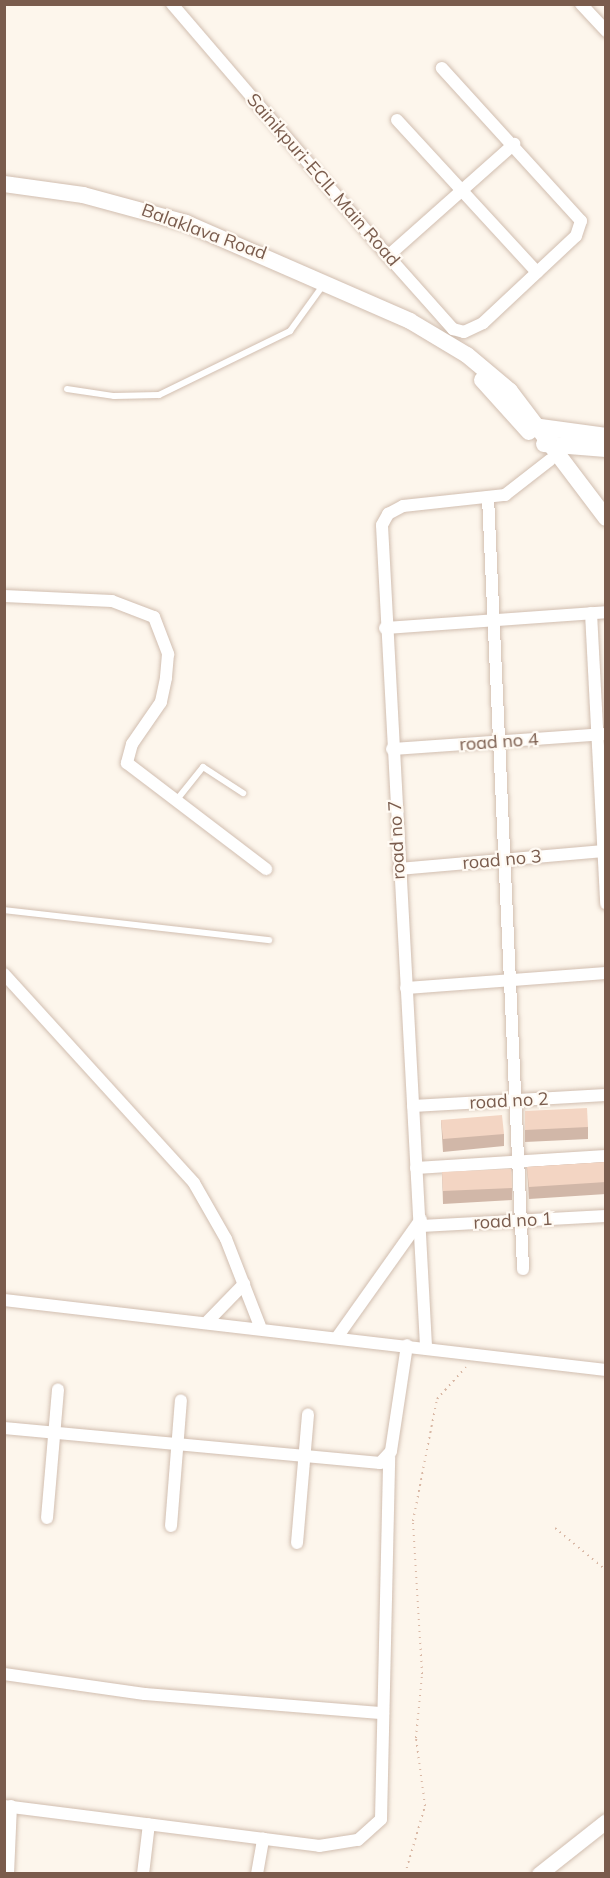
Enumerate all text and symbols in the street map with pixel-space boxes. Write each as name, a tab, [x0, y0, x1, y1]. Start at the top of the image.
street label: Sainikpuri-ECIL Main Road	[242, 89, 404, 271]
street label: Balaklava Road	[139, 199, 269, 265]
street label: road no 4	[459, 728, 539, 756]
street label: road no 7	[384, 800, 410, 880]
street label: road no 3	[462, 846, 542, 874]
street label: road no 2	[469, 1088, 549, 1114]
street label: road no 1	[473, 1208, 553, 1234]

